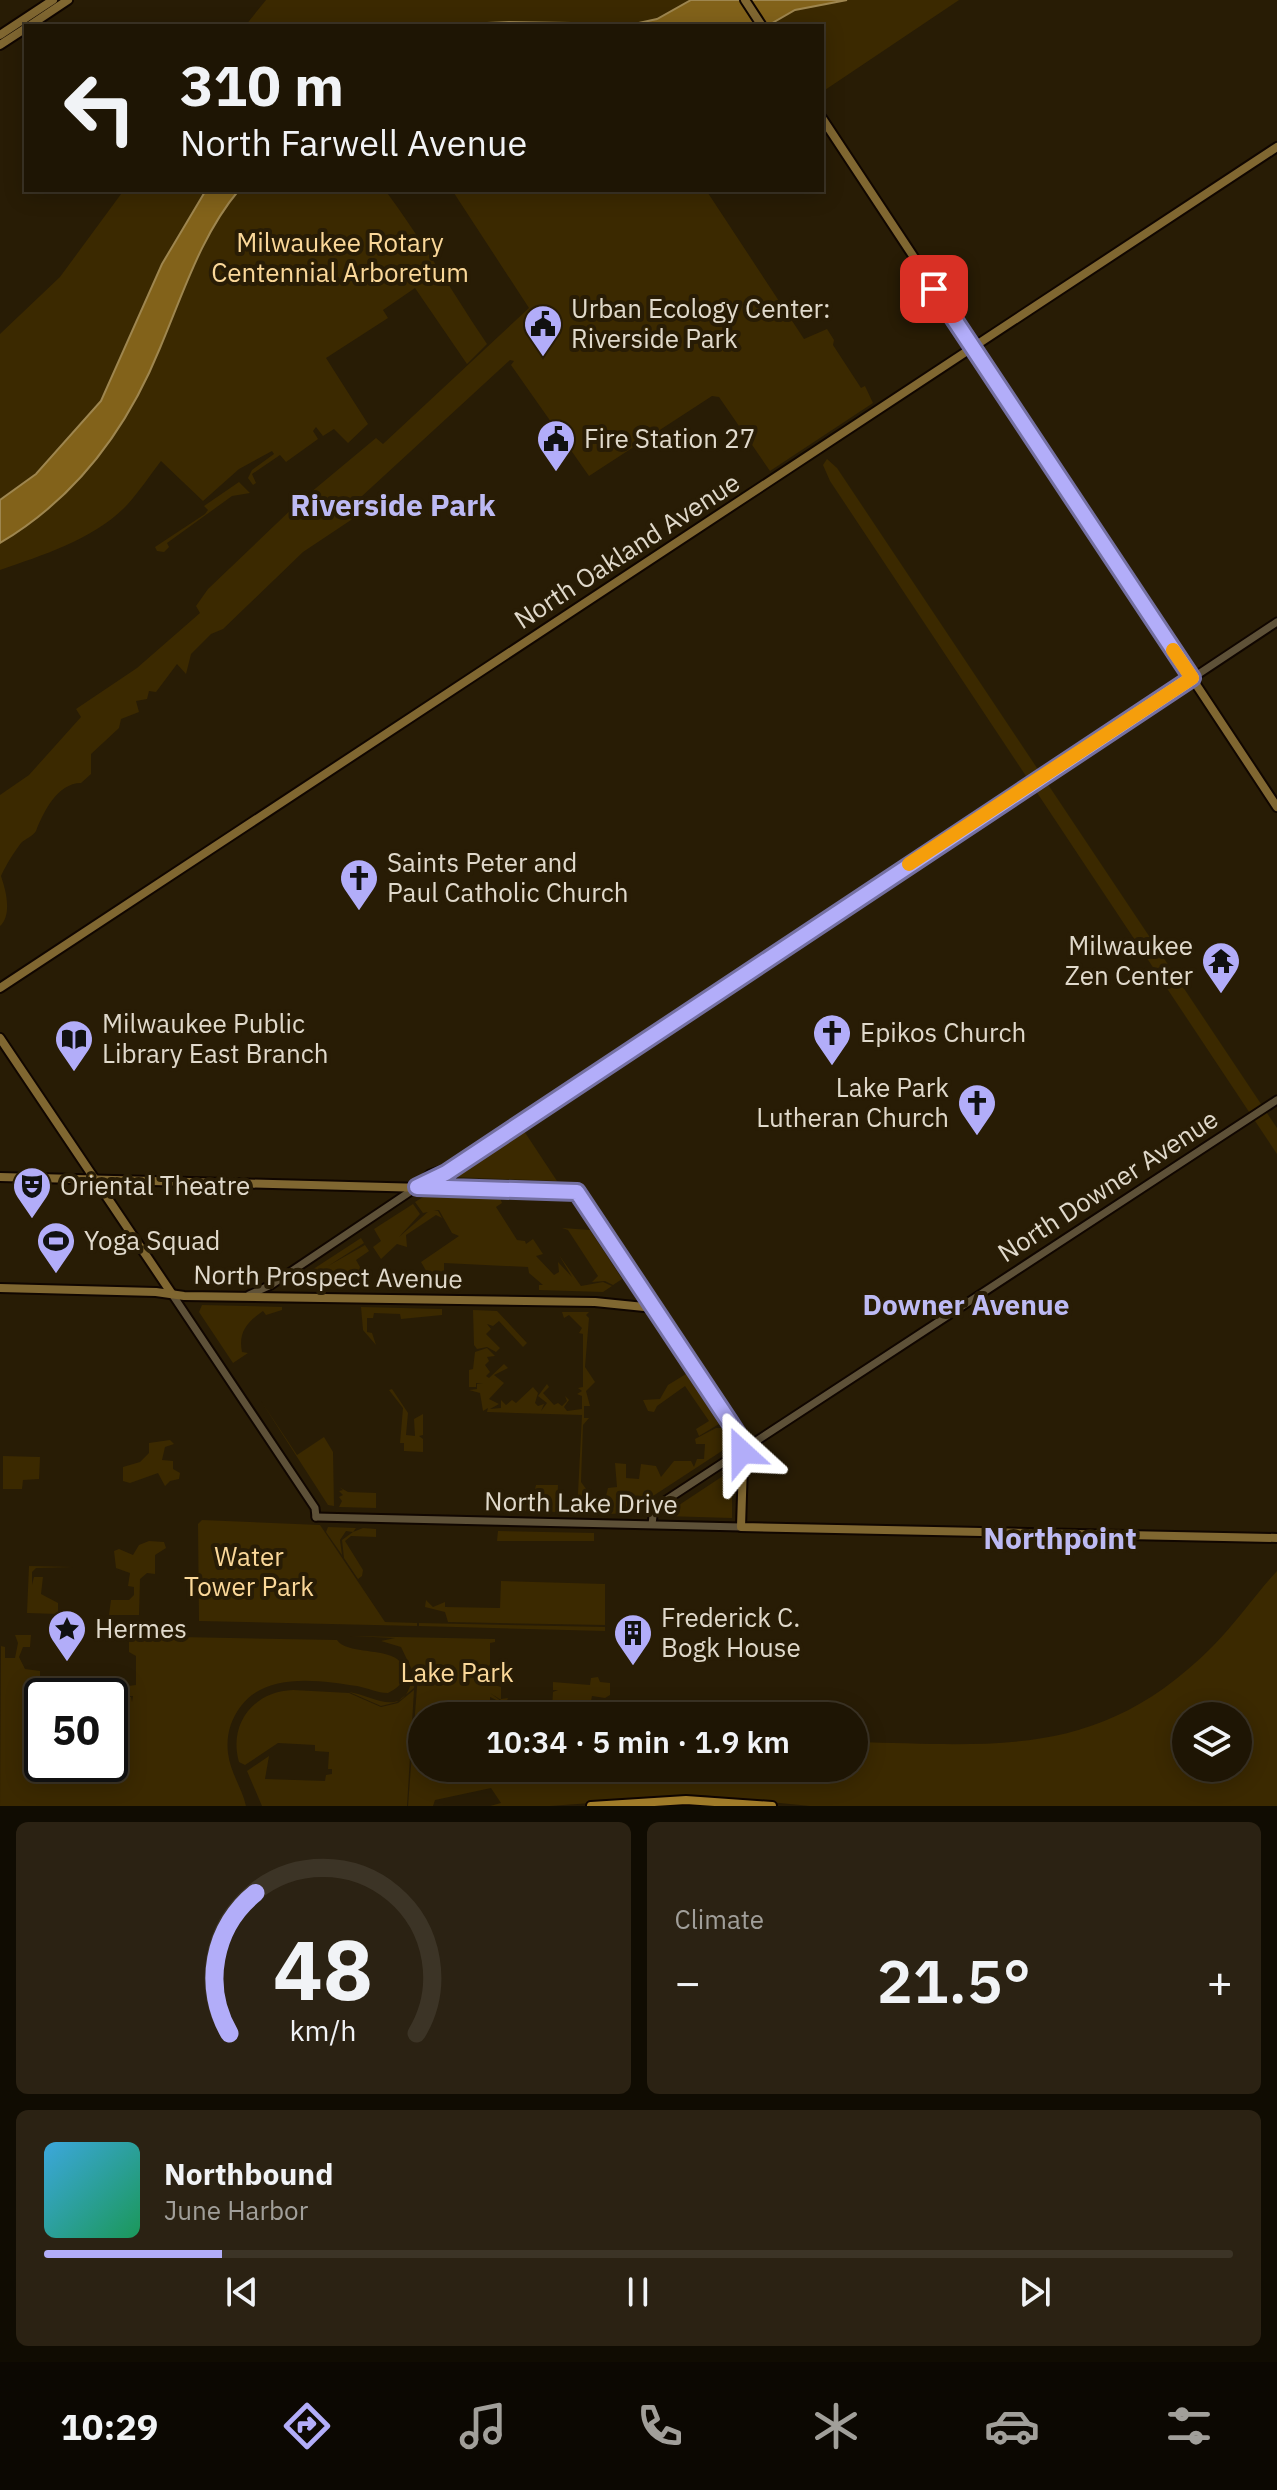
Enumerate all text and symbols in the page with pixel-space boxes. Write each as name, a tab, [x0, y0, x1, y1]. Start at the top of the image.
text: 310 m	[180, 49, 344, 121]
icon: left	[48, 56, 152, 160]
text: North Farwell Avenue	[180, 119, 527, 166]
park label: Milwaukee Rotary Centennial Arboretum	[211, 225, 469, 289]
pin	[900, 255, 968, 323]
icon: arrive	[912, 267, 956, 311]
place label: Urban Ecology Center: Riverside Park	[571, 291, 831, 355]
public building icon: Urban Ecology Center: Riverside Park	[522, 303, 564, 358]
public building icon: Fire Station 27	[535, 418, 577, 473]
place label: Fire Station 27	[584, 421, 755, 455]
street label: North Oakland Avenue	[507, 464, 746, 636]
district label: Riverside Park	[290, 485, 496, 524]
place label: Saints Peter and Paul Catholic Church	[387, 845, 629, 909]
church icon: Saints Peter and Paul Catholic Church	[338, 857, 380, 912]
place label: Milwaukee Zen Center	[1065, 928, 1193, 992]
temple icon: Milwaukee Zen Center	[1200, 940, 1242, 995]
place label: Milwaukee Public Library East Branch	[102, 1006, 329, 1070]
church icon: Epikos Church	[811, 1012, 853, 1067]
place label: Epikos Church	[860, 1015, 1026, 1049]
library icon: Milwaukee Public Library East Branch	[53, 1018, 95, 1073]
place label: Lake Park Lutheran Church	[756, 1070, 949, 1134]
church icon: Lake Park Lutheran Church	[956, 1082, 998, 1137]
street label: North Downer Avenue	[991, 1101, 1224, 1269]
theatre icon: Oriental Theatre	[11, 1165, 53, 1220]
place label: Oriental Theatre	[60, 1168, 250, 1202]
sports icon: Yoga Squad	[35, 1220, 77, 1275]
place label: Yoga Squad	[84, 1223, 220, 1257]
street label: North Prospect Avenue	[193, 1257, 463, 1295]
district label: Downer Avenue	[863, 1286, 1069, 1323]
position arrow	[700, 1410, 784, 1494]
street label: North Lake Drive	[484, 1483, 678, 1521]
district label: Northpoint	[983, 1518, 1137, 1557]
park label: Water Tower Park	[184, 1539, 314, 1603]
place label: Frederick C. Bogk House	[661, 1600, 801, 1664]
place icon: Hermes	[46, 1608, 88, 1663]
place label: Hermes	[95, 1611, 187, 1645]
building icon: Frederick C. Bogk House	[612, 1612, 654, 1667]
park label: Lake Park	[400, 1655, 514, 1689]
speed limit sign: 50	[24, 1678, 128, 1782]
map controls	[1172, 1702, 1252, 1782]
button: layers	[1172, 1702, 1252, 1782]
text: 10:34 · 5 min · 1.9 km	[486, 1722, 790, 1761]
text: Climate	[675, 1902, 764, 1936]
text: 48	[273, 1915, 373, 2023]
text: 21.5°	[877, 1941, 1031, 2020]
text: −	[675, 1953, 701, 2010]
text: +	[1207, 1953, 1233, 2010]
text: km/h	[290, 2012, 357, 2049]
text: Northbound	[164, 2154, 333, 2193]
text: June Harbor	[164, 2193, 308, 2227]
icon: previous	[220, 2270, 264, 2314]
icon: pause	[616, 2270, 660, 2314]
icon: next	[1013, 2270, 1057, 2314]
icon: directions	[279, 2398, 335, 2454]
icon: music	[455, 2398, 511, 2454]
icon: phone	[632, 2398, 688, 2454]
icon: climate	[808, 2398, 864, 2454]
icon: car	[984, 2398, 1040, 2454]
icon: filters	[1161, 2398, 1217, 2454]
text: 10:29	[60, 2403, 158, 2450]

